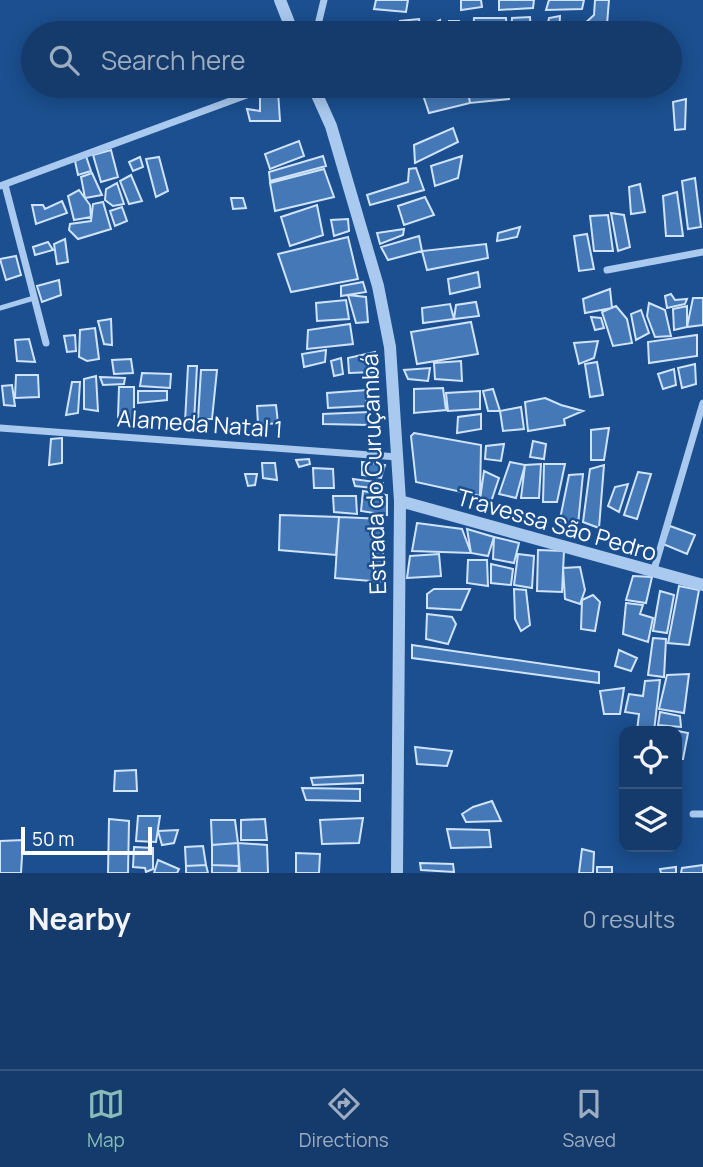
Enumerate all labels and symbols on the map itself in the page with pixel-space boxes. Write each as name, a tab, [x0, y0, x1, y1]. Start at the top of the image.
street label: Estrada do Curuçambá	[353, 353, 393, 595]
street label: Alameda Natal 1	[116, 401, 284, 445]
street label: Travessa São Pedro	[453, 480, 661, 568]
scale bar	[21, 824, 152, 856]

